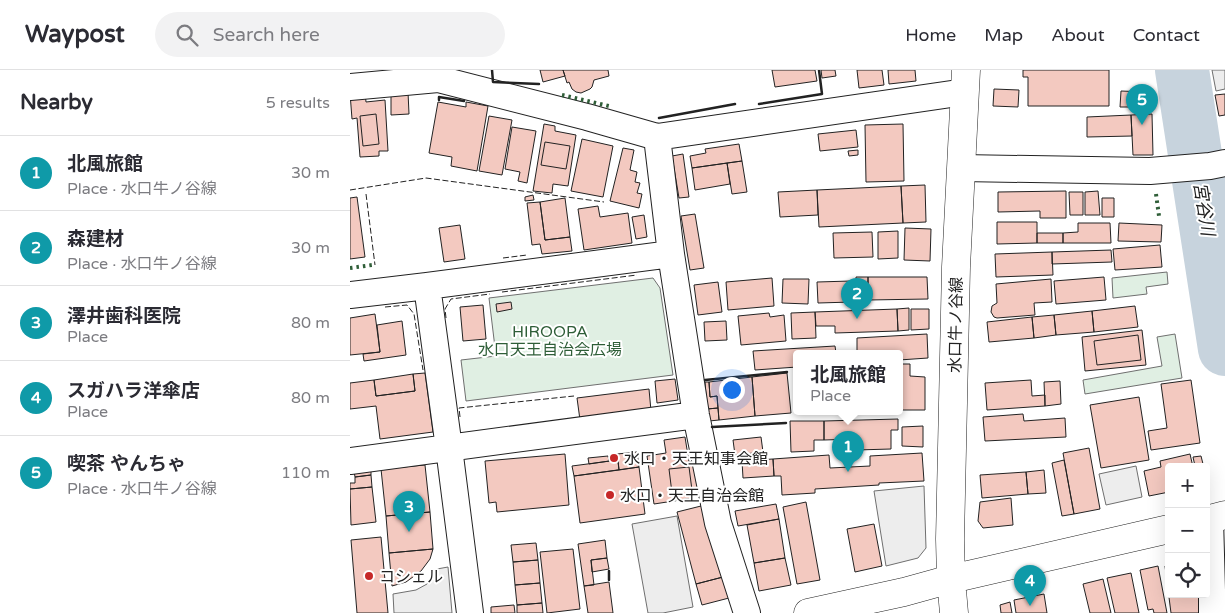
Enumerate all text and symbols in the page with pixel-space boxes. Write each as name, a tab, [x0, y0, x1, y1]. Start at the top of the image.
search box	[155, 12, 505, 57]
text: Waypost	[25, 20, 125, 49]
icon: search	[173, 21, 201, 49]
text: Search here	[213, 24, 320, 46]
text: Home	[905, 24, 956, 46]
text: Map	[984, 24, 1023, 46]
text: About	[1051, 24, 1105, 46]
text: Contact	[1133, 24, 1200, 46]
pin: 5	[1126, 84, 1158, 125]
text: Nearby	[20, 90, 93, 115]
text: 5 results	[266, 93, 330, 113]
text: 北風旅館	[67, 153, 143, 175]
text: 1	[31, 163, 41, 183]
text: 30 m	[291, 163, 330, 183]
text: Place · 水口牛ノ谷線	[67, 179, 217, 199]
water label: 宮谷川	[1189, 181, 1219, 239]
text: 森建材	[67, 228, 124, 250]
text: 2	[31, 238, 41, 258]
text: 30 m	[291, 238, 330, 258]
text: Place · 水口牛ノ谷線	[67, 254, 217, 274]
street label: 水口牛ノ谷線	[945, 277, 967, 373]
pin: 2	[841, 278, 873, 319]
text: 澤井歯科医院	[67, 305, 181, 327]
text: 3	[31, 313, 41, 333]
text: 80 m	[291, 313, 330, 333]
park label: HIROOPA 水口天王自治会広場	[478, 322, 622, 360]
text: Place	[67, 327, 108, 347]
popup	[793, 350, 903, 415]
text: 北風旅館	[810, 364, 886, 386]
your location	[719, 377, 745, 403]
text: スガハラ洋傘店	[67, 380, 200, 402]
text: Place	[810, 386, 851, 406]
text: 4	[31, 388, 41, 408]
text: 80 m	[291, 388, 330, 408]
text: Place	[67, 402, 108, 422]
pin: 1	[832, 431, 864, 472]
place label: 水口・天王知事会館	[624, 449, 768, 469]
marker: 水口・天王知事会館	[608, 452, 620, 464]
text: 喫茶 やんちゃ	[67, 453, 186, 475]
text: 5	[31, 463, 41, 483]
text: 110 m	[281, 463, 330, 483]
map controls	[1165, 463, 1210, 598]
button: +	[1165, 463, 1210, 508]
text: Place · 水口牛ノ谷線	[67, 479, 217, 499]
place label: 水口・天王自治会館	[620, 486, 764, 506]
marker: 水口・天王自治会館	[604, 489, 616, 501]
pin: 3	[393, 491, 425, 532]
button: −	[1165, 508, 1210, 553]
button: locate	[1165, 553, 1210, 598]
pin: 4	[1014, 565, 1046, 606]
place label: コシェル	[379, 567, 443, 587]
marker: コシェル	[363, 570, 375, 582]

